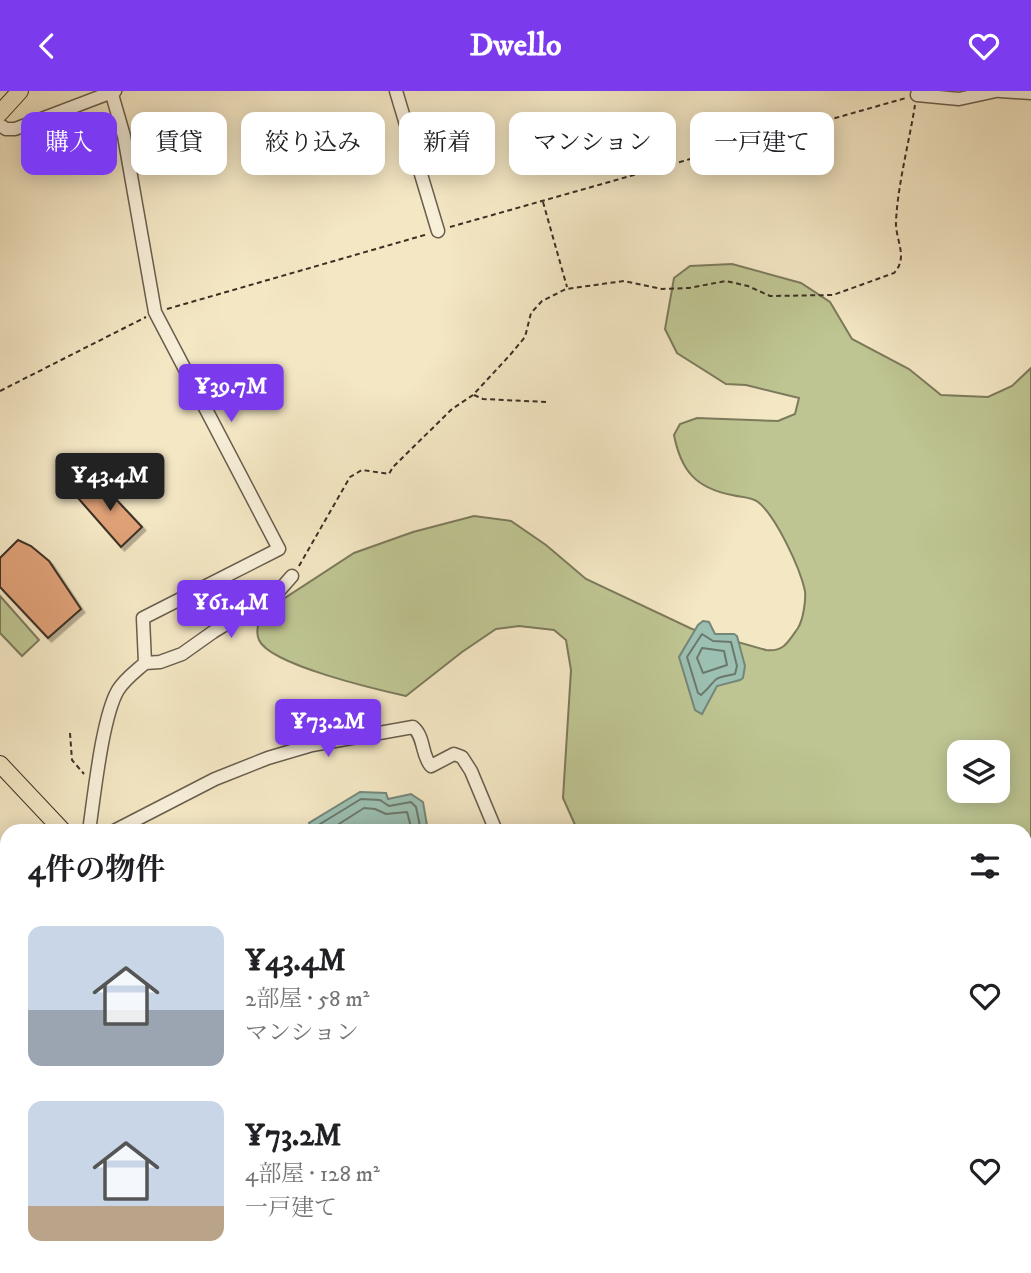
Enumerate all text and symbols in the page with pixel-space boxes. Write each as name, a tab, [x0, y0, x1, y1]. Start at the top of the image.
text: Dwello	[469, 26, 562, 66]
icon: back	[28, 27, 66, 65]
icon: heart	[965, 27, 1003, 65]
chip: 購入	[21, 112, 117, 175]
chip: 賃貸	[131, 112, 227, 175]
chip: 絞り込み	[241, 112, 385, 175]
chip: 新着	[399, 112, 495, 175]
chip: マンション	[509, 112, 676, 175]
chip: 一戸建て	[690, 112, 834, 175]
pin: ¥39.7M	[174, 365, 288, 424]
text: ¥39.7M	[195, 372, 267, 401]
pin: ¥43.4M	[53, 453, 167, 513]
text: ¥43.4M	[71, 461, 149, 490]
pin: ¥61.4M	[174, 581, 288, 640]
text: ¥61.4M	[193, 588, 269, 617]
pin: ¥73.2M	[271, 699, 385, 759]
text: ¥73.2M	[291, 707, 365, 736]
map controls	[947, 740, 1010, 803]
button: layers	[947, 740, 1010, 803]
icon: filters	[966, 847, 1004, 885]
text: 4件の物件	[28, 852, 165, 889]
text: ¥43.4M	[245, 943, 346, 980]
icon: home	[84, 954, 168, 1038]
icon: heart	[966, 977, 1004, 1015]
text: 2部屋 · 58 m²	[245, 985, 370, 1014]
text: マンション	[245, 1019, 359, 1048]
text: ¥73.2M	[245, 1118, 341, 1155]
icon: home	[84, 1129, 168, 1213]
icon: heart	[966, 1152, 1004, 1190]
text: 4部屋 · 128 m²	[245, 1160, 380, 1189]
text: 一戸建て	[245, 1194, 337, 1223]

